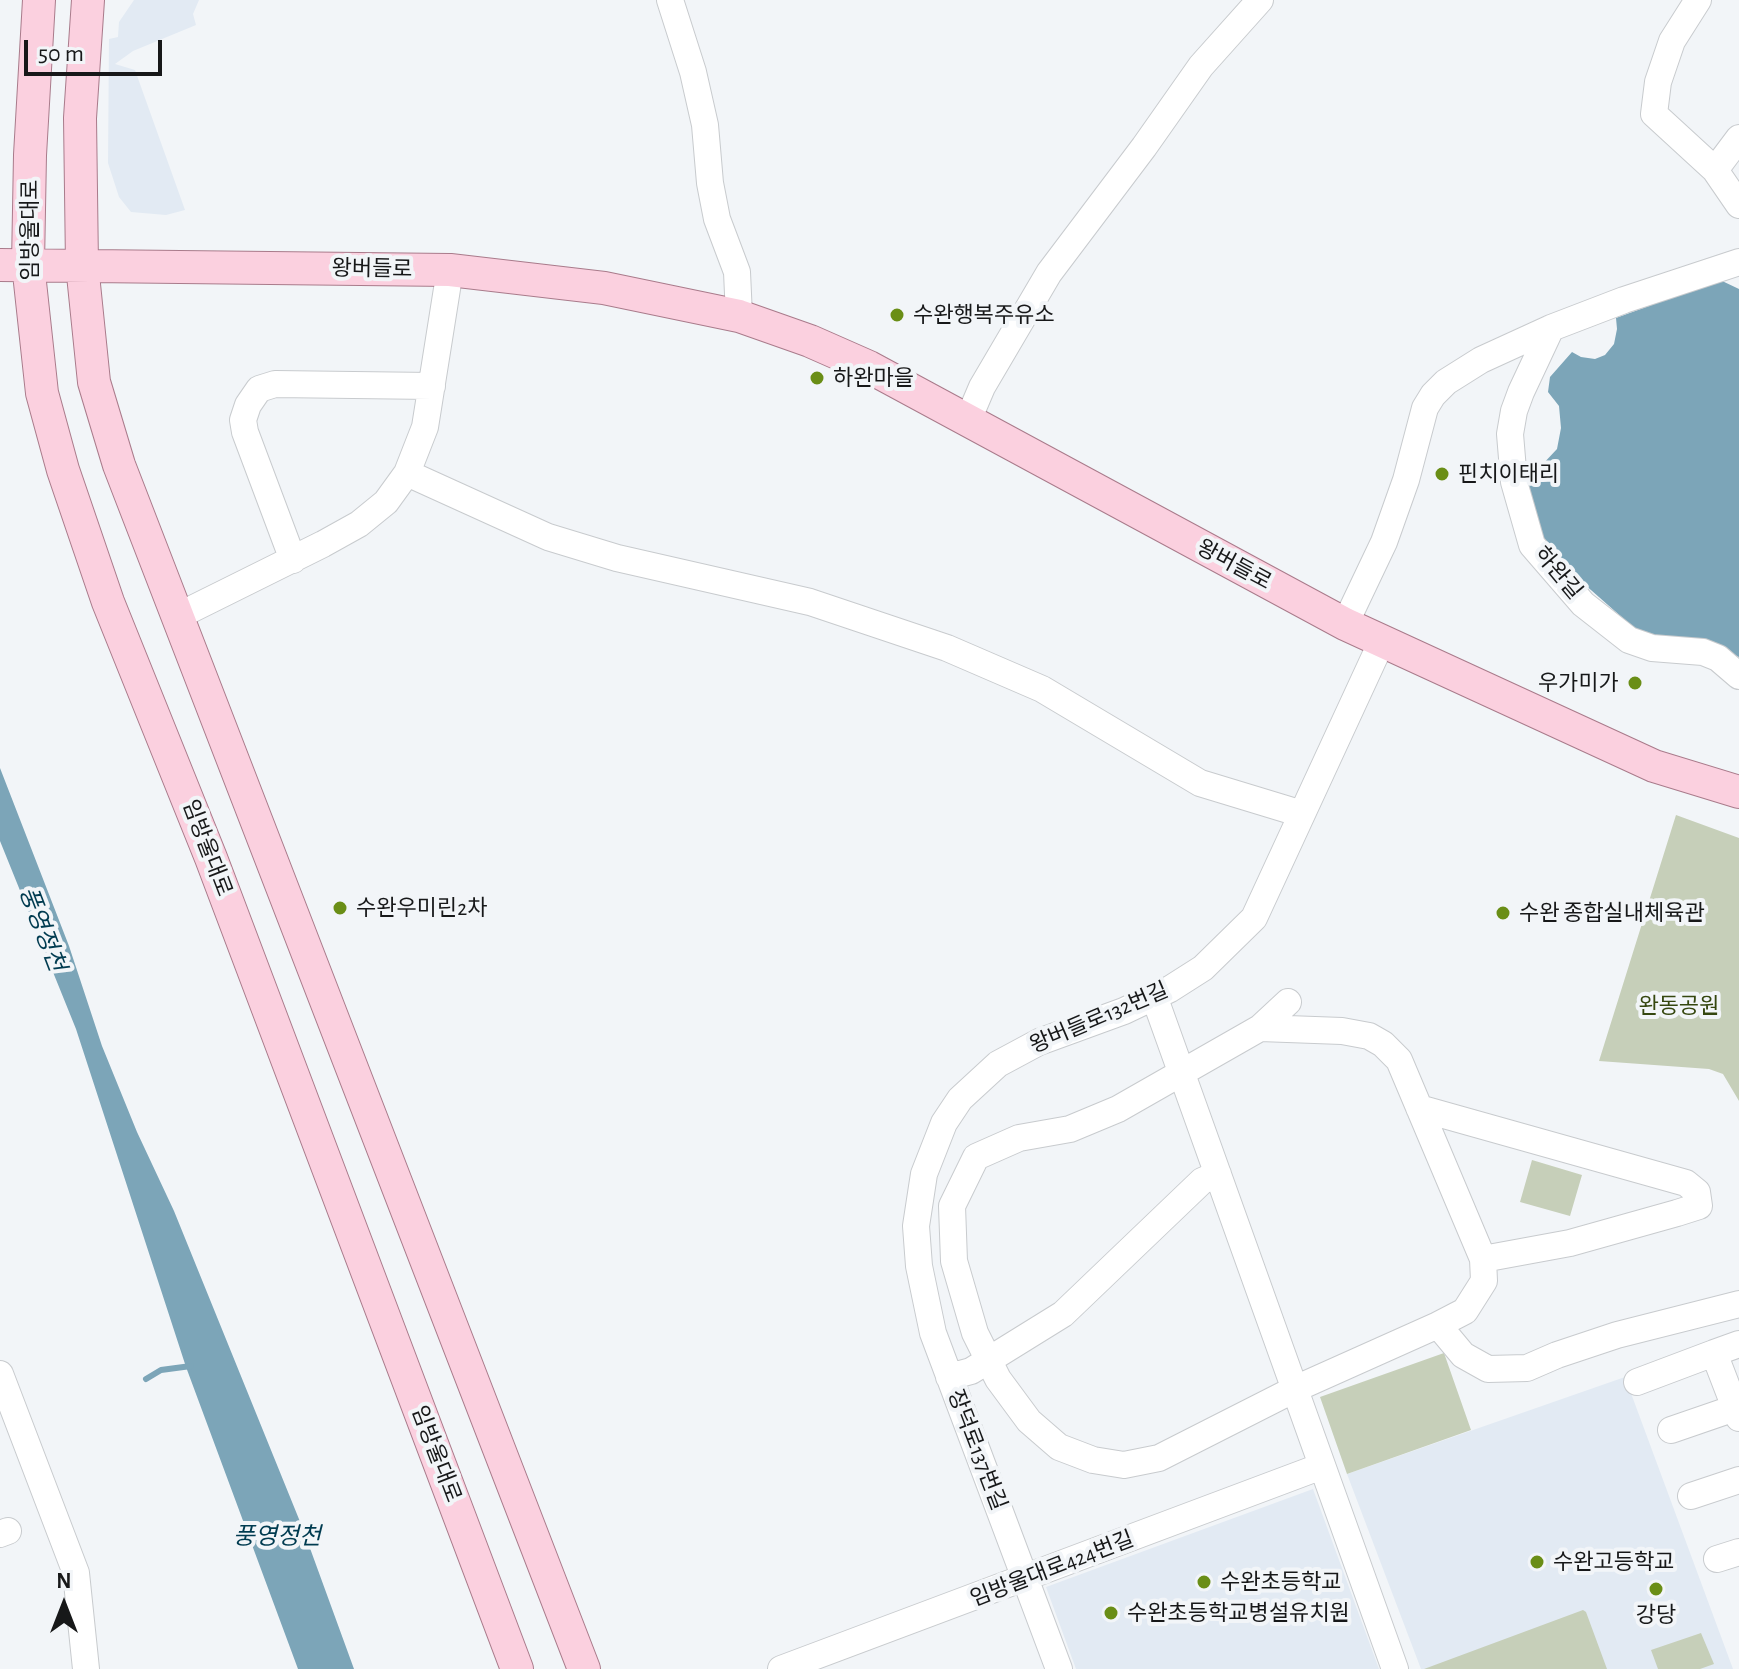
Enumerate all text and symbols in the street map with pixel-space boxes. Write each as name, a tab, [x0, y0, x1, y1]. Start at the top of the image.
scale bar	[28, 24, 166, 74]
text: 50 m	[38, 42, 84, 66]
street label: 임방울대로	[17, 179, 43, 281]
street label: 왕버들로	[331, 255, 413, 283]
place label: 수완행복주유소	[913, 302, 1055, 328]
marker: 수완행복주유소	[888, 306, 906, 324]
place label: 하완마을	[833, 365, 914, 391]
marker: 하완마을	[808, 369, 826, 387]
place label: 핀치이태리	[1458, 461, 1559, 487]
marker: 핀치이태리	[1433, 465, 1451, 483]
street label: 왕버들로	[1192, 534, 1276, 596]
street label: 하완길	[1528, 541, 1588, 605]
place label: 우가미가	[1538, 670, 1619, 696]
marker: 우가미가	[1626, 674, 1644, 692]
street label: 임방울대로	[177, 796, 237, 900]
water label: 풍영정천	[13, 883, 71, 975]
place label: 수완우미린2차	[356, 895, 487, 921]
marker: 수완우미린2차	[331, 899, 349, 917]
place label: 수완 종합실내체육관	[1519, 900, 1705, 926]
marker: 수완 종합실내체육관	[1494, 904, 1512, 922]
street label: 왕버들로132번길	[1026, 977, 1172, 1059]
park label: 완동공원	[1639, 993, 1719, 1019]
street label: 장덕로137번길	[942, 1386, 1012, 1514]
street label: 임방울대로	[406, 1402, 466, 1506]
water label: 풍영정천	[233, 1523, 321, 1551]
street label: 임방울대로424번길	[967, 1526, 1137, 1612]
place label: 수완고등학교	[1553, 1549, 1674, 1575]
marker: 수완고등학교	[1528, 1553, 1546, 1571]
north arrow	[24, 1565, 104, 1645]
place label: 수완초등학교	[1220, 1569, 1341, 1595]
text: N	[56, 1570, 72, 1592]
marker: 수완초등학교	[1195, 1573, 1213, 1591]
marker: 강당	[1647, 1580, 1665, 1598]
place label: 수완초등학교병설유치원	[1127, 1600, 1350, 1626]
place label: 강당	[1636, 1602, 1676, 1628]
marker: 수완초등학교병설유치원	[1102, 1604, 1120, 1622]

